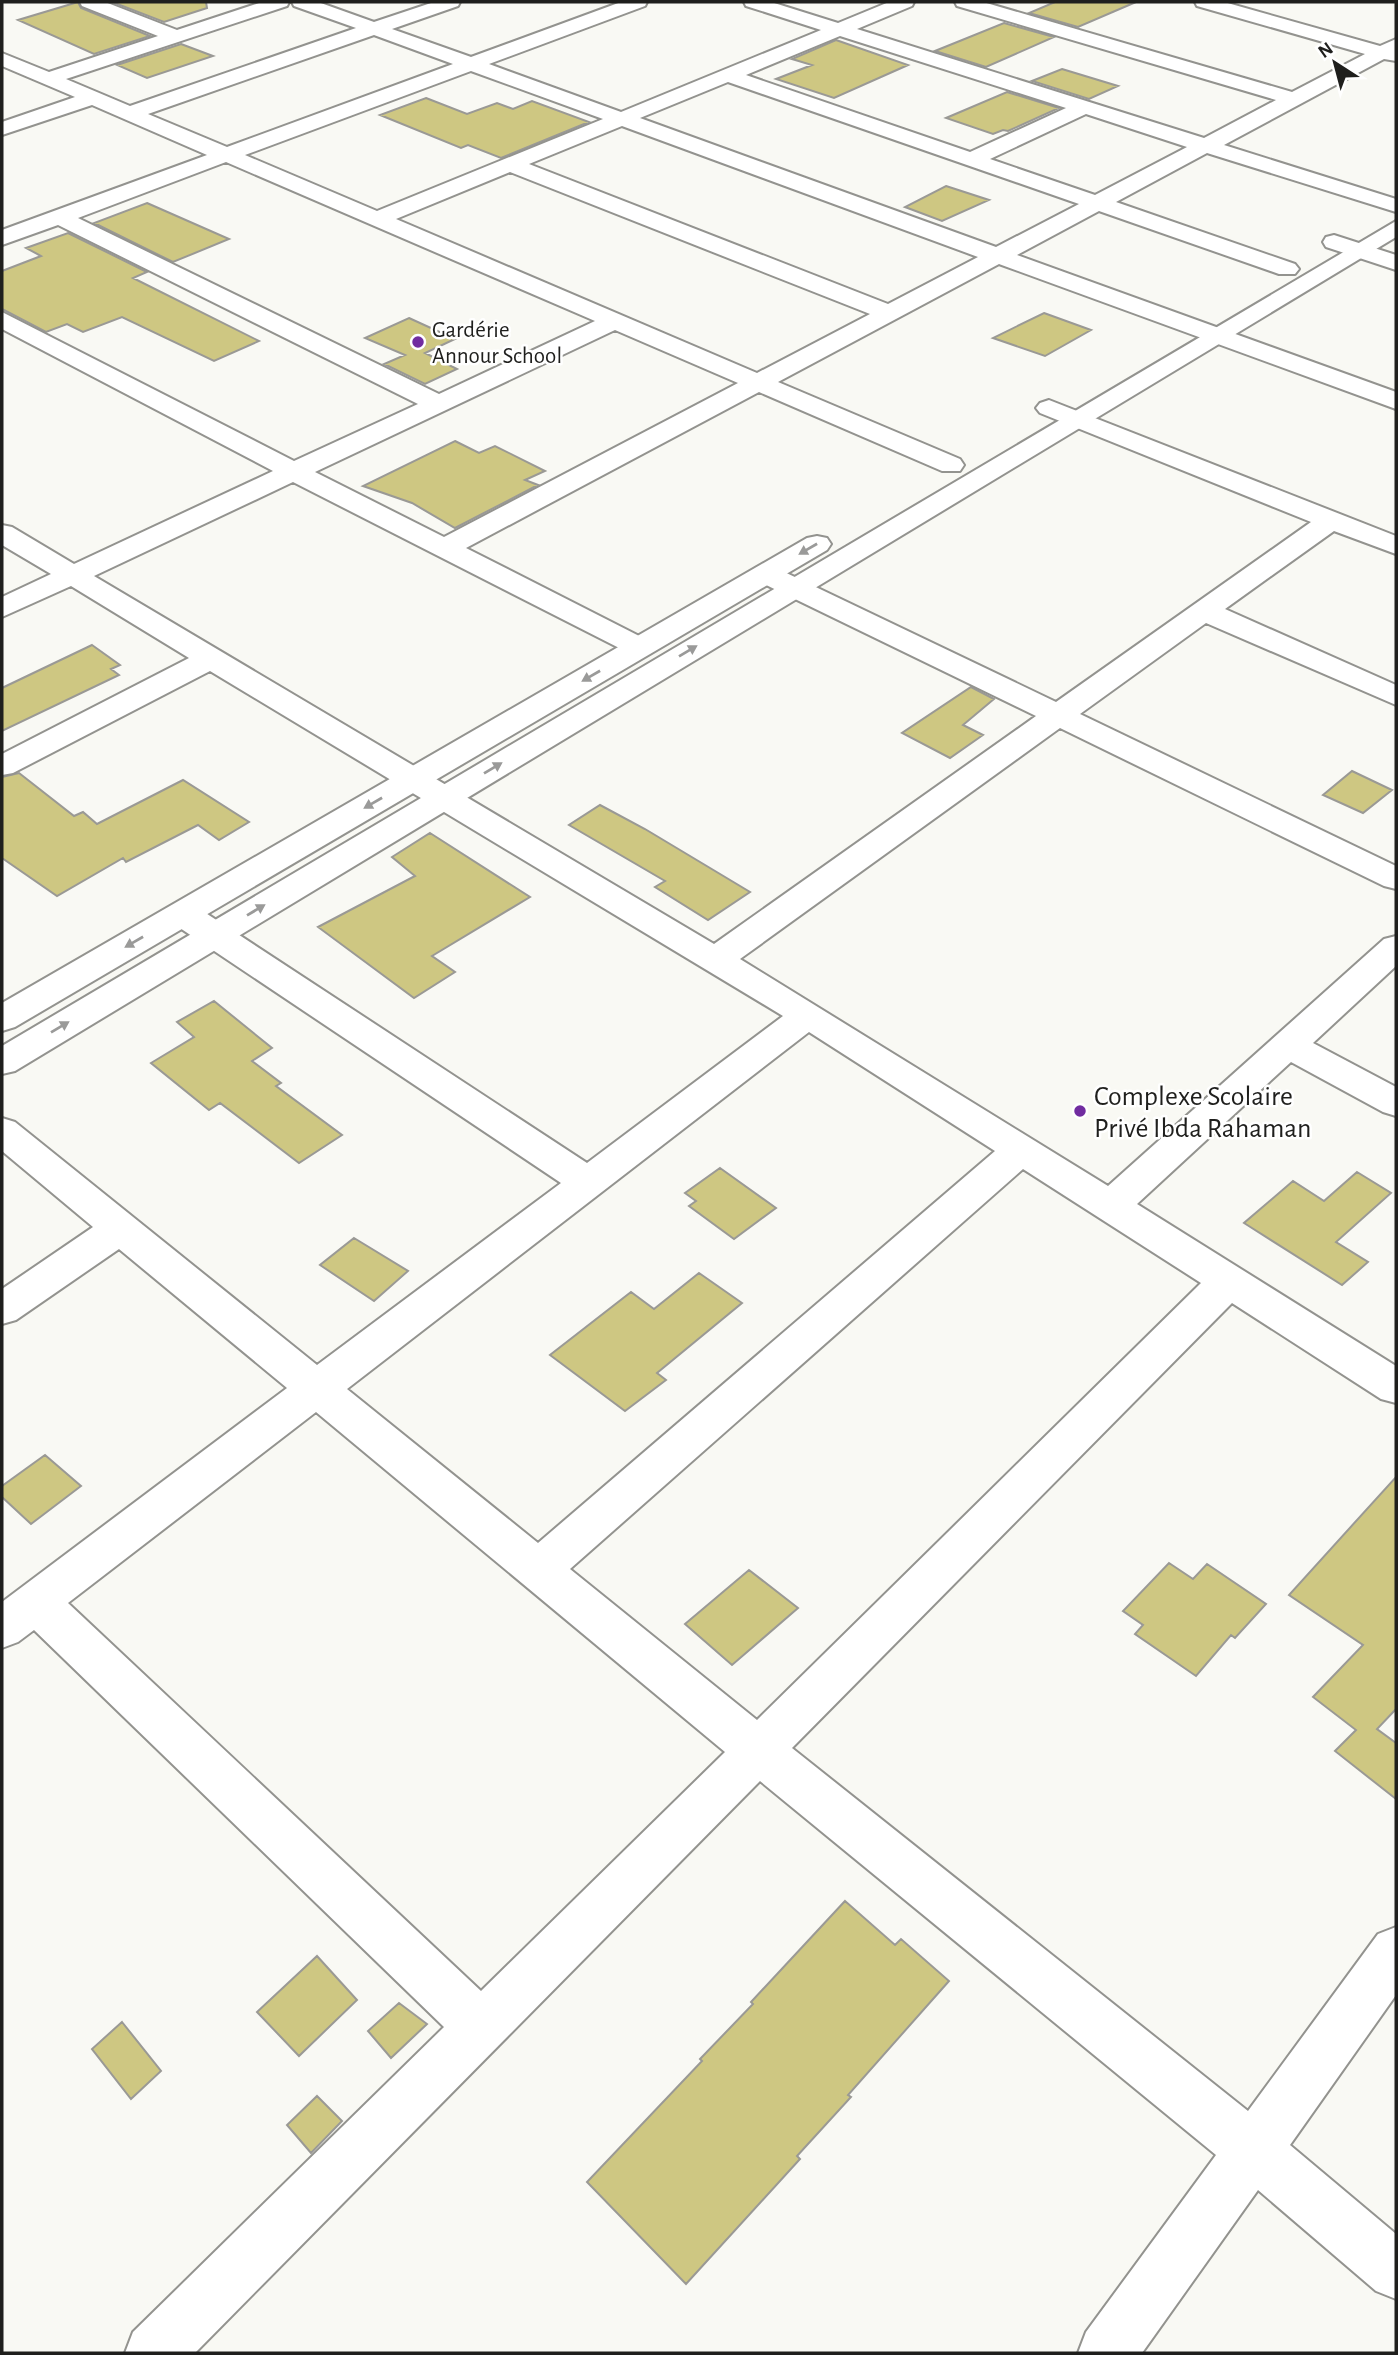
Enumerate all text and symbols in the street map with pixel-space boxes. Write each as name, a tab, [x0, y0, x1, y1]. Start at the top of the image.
north arrow	[1300, 28, 1370, 98]
text: N	[1315, 39, 1337, 62]
place label: Gardérie Annour School	[432, 319, 562, 368]
marker: Gardérie Annour School	[410, 334, 426, 350]
one-way arrow	[799, 542, 818, 555]
one-way arrow	[679, 645, 698, 658]
one-way arrow	[581, 670, 600, 682]
one-way arrow	[483, 762, 502, 774]
one-way arrow	[364, 797, 383, 809]
one-way arrow	[246, 904, 265, 916]
one-way arrow	[125, 936, 144, 948]
one-way arrow	[51, 1020, 70, 1033]
place label: Complexe Scolaire Privé Ibda Rahaman	[1094, 1083, 1311, 1143]
marker: Complexe Scolaire Privé Ibda Rahaman	[1072, 1103, 1088, 1119]

